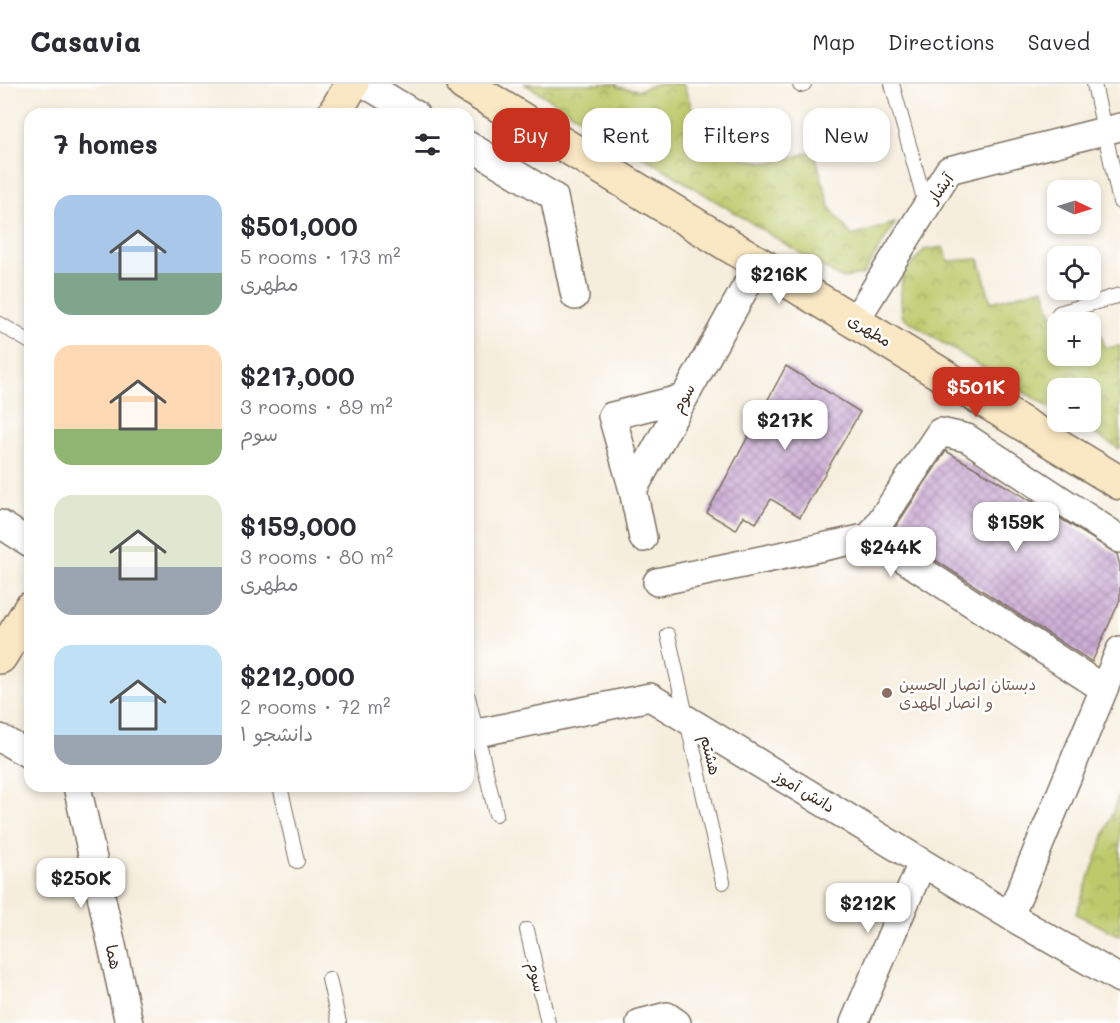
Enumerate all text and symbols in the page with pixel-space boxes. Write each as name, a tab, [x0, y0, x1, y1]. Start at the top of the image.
text: Casavia	[30, 23, 141, 59]
text: Map	[812, 28, 855, 55]
text: Directions	[888, 28, 995, 55]
text: Saved	[1028, 28, 1090, 55]
chip: Buy	[492, 108, 570, 162]
chip: Rent	[582, 108, 671, 162]
chip: Filters	[683, 108, 791, 162]
chip: New	[803, 108, 890, 162]
text: 7 homes	[54, 127, 158, 161]
icon: filters	[411, 128, 444, 161]
street label: آبشار	[920, 168, 958, 209]
north arrow	[1047, 180, 1101, 234]
map controls	[1047, 180, 1101, 432]
text: $501,000	[240, 209, 358, 243]
icon: home	[102, 219, 174, 291]
text: 5 rooms · 173 m²	[240, 243, 401, 269]
button: locate	[1047, 246, 1101, 300]
pin: $216K	[737, 254, 821, 305]
text: $216K	[750, 260, 808, 286]
text: مطهری	[240, 270, 299, 296]
street label: مطهری	[845, 308, 896, 351]
button: +	[1047, 312, 1101, 366]
text: $217,000	[240, 359, 355, 393]
pin: $501K	[934, 367, 1018, 418]
icon: home	[102, 369, 174, 441]
text: $501K	[947, 373, 1005, 399]
button: −	[1047, 378, 1101, 432]
street label: سوم	[666, 379, 702, 418]
text: 3 rooms · 89 m²	[240, 393, 393, 419]
pin: $217K	[743, 400, 827, 451]
text: $217K	[757, 406, 813, 432]
text: سوم	[240, 420, 278, 446]
pin: $159K	[974, 502, 1058, 553]
text: $159K	[987, 508, 1045, 534]
text: $159,000	[240, 509, 357, 543]
icon: home	[102, 519, 174, 591]
pin: $244K	[849, 527, 933, 578]
text: $244K	[860, 533, 922, 559]
text: 3 rooms · 80 m²	[240, 543, 393, 569]
text: مطهری	[240, 570, 299, 596]
text: $212,000	[240, 659, 355, 693]
icon: home	[102, 669, 174, 741]
place label: دبستان انصار الحسین و انصار المهدی	[899, 673, 1036, 712]
marker: دبستان انصار الحسین و انصار المهدی	[880, 686, 894, 700]
text: 2 rooms · 72 m²	[240, 693, 391, 719]
text: دانشجو ۱	[240, 720, 313, 746]
street label: هشتم	[694, 733, 726, 778]
street label: دانش آموز	[769, 763, 839, 818]
pin: $250K	[39, 858, 123, 909]
text: $250K	[50, 864, 112, 890]
pin: $212K	[826, 883, 910, 934]
text: $212K	[840, 889, 896, 915]
street label: هما	[102, 943, 127, 971]
street label: سوم	[521, 960, 551, 995]

